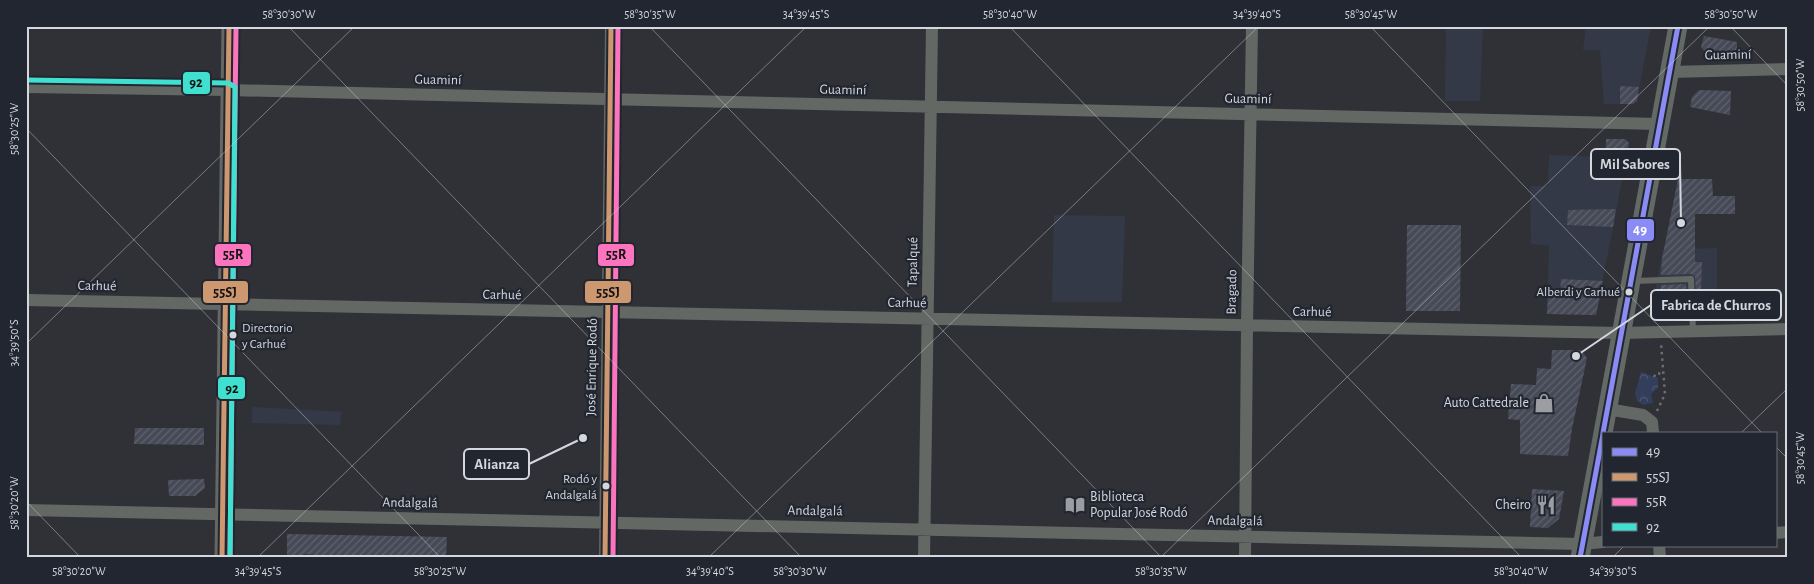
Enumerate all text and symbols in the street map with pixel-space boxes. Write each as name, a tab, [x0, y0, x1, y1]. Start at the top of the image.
text: 58°30'30"W	[262, 8, 316, 20]
text: 58°30'35"W	[624, 8, 676, 20]
text: 34°39'45"S	[783, 8, 830, 20]
text: 58°30'40"W	[983, 8, 1037, 20]
text: 34°39'40"S	[1233, 8, 1281, 20]
text: 58°30'45"W	[1345, 8, 1398, 20]
text: 58°30'50"W	[1704, 8, 1758, 20]
street label: Guaminí	[1704, 48, 1752, 62]
text: 58°30'50"W	[1794, 58, 1806, 112]
line badge: 92	[182, 71, 211, 95]
street label: Guaminí	[414, 73, 462, 87]
text: 92	[189, 76, 203, 90]
street label: Guaminí	[819, 83, 867, 97]
street label: Guaminí	[1224, 92, 1272, 106]
text: 58°30'25"W	[8, 103, 20, 155]
callout: Mil Sabores	[1591, 149, 1680, 179]
text: Mil Sabores	[1600, 157, 1670, 172]
line badge: 49	[1626, 218, 1655, 242]
text: 49	[1633, 223, 1647, 237]
street label: Tapalqué	[906, 237, 920, 287]
line badge: 55R	[214, 243, 252, 267]
line badge: 55R	[597, 243, 635, 267]
text: 55R	[223, 248, 243, 262]
text: 55R	[606, 248, 626, 262]
street label: Bragado	[1225, 269, 1239, 315]
street label: Carhué	[77, 279, 117, 293]
line badge: 55SJ	[202, 280, 249, 304]
line badge: 55SJ	[584, 280, 632, 304]
text: 55SJ	[213, 286, 237, 300]
text: 55SJ	[596, 286, 620, 300]
place label: Alberdi y Carhué	[1536, 286, 1620, 299]
marker: Alberdi y Carhué	[1624, 287, 1634, 297]
street label: Carhué	[482, 288, 522, 302]
callout: Fabrica de Churros	[1651, 290, 1781, 320]
street label: Carhué	[887, 296, 927, 310]
text: Fabrica de Churros	[1661, 298, 1771, 313]
street label: Carhué	[1292, 305, 1332, 319]
street label: José Enrique Rodó	[584, 318, 600, 416]
text: 34°39'50"S	[8, 319, 20, 367]
place label: Directorio y Carhué	[241, 322, 293, 351]
marker: Directorio y Carhué	[228, 330, 238, 340]
line badge: 92	[217, 376, 246, 400]
text: 92	[225, 382, 239, 396]
shop icon: Auto Cattedrale	[1533, 392, 1555, 414]
place label: Auto Cattedrale	[1444, 396, 1529, 410]
text: 58°30'45"W	[1794, 431, 1806, 484]
legend	[1602, 432, 1776, 546]
text: 49	[1646, 444, 1660, 459]
callout: Alianza	[464, 449, 529, 479]
text: Alianza	[474, 457, 520, 472]
text: 55SJ	[1646, 470, 1670, 485]
place label: Rodó y Andalgalá	[546, 473, 597, 502]
text: 58°30'20"W	[8, 476, 20, 530]
marker: Rodó y Andalgalá	[601, 481, 611, 491]
place label: Biblioteca Popular José Rodó	[1090, 490, 1188, 520]
library icon: Biblioteca Popular José Rodó	[1064, 494, 1086, 516]
restaurant icon: Cheiro	[1535, 494, 1557, 516]
text: 55R	[1646, 494, 1667, 509]
street label: Andalgalá	[382, 496, 438, 510]
place label: Cheiro	[1495, 498, 1531, 512]
street label: Andalgalá	[787, 504, 843, 518]
street label: Andalgalá	[1207, 514, 1263, 528]
text: 92	[1646, 520, 1660, 535]
text: 58°30'20"W	[52, 565, 106, 577]
text: 34°39'45"S	[235, 565, 282, 577]
text: 58°30'25"W	[414, 565, 466, 577]
text: 34°39'40"S	[686, 565, 734, 577]
text: 58°30'30"W	[773, 565, 827, 577]
text: 58°30'35"W	[1135, 565, 1187, 577]
text: 58°30'40"W	[1494, 565, 1548, 577]
text: 34°39'30"S	[1589, 565, 1637, 577]

